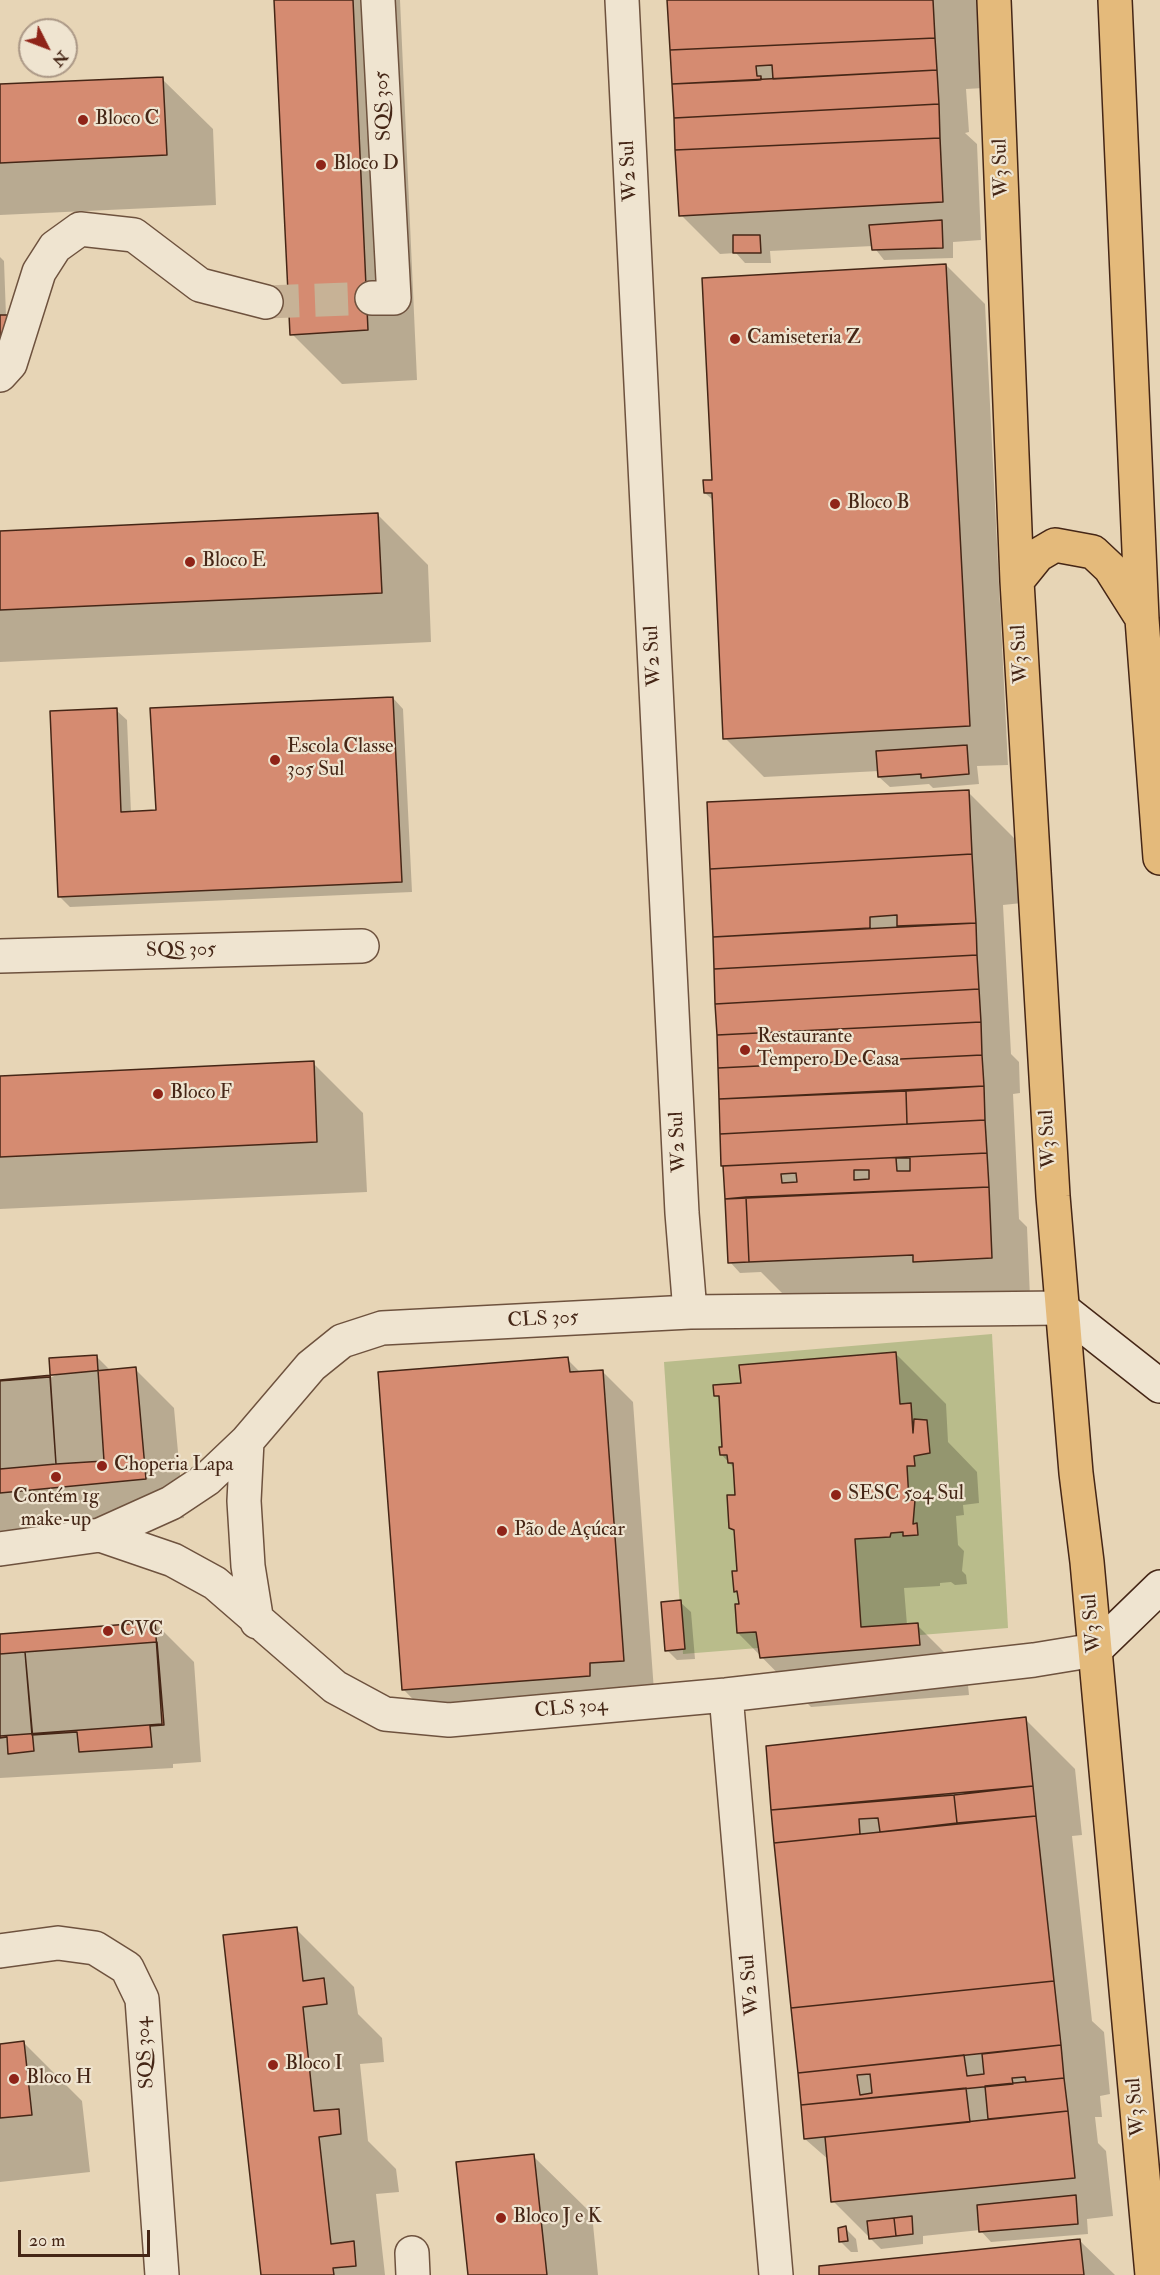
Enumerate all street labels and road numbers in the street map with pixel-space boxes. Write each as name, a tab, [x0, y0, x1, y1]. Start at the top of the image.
street label: SQS 305	[370, 70, 398, 142]
street label: W3 Sul	[989, 138, 1015, 198]
street label: W2 Sul	[616, 140, 644, 202]
street label: W3 Sul	[1007, 624, 1035, 684]
street label: W2 Sul	[640, 625, 668, 687]
street label: SQS 305	[146, 938, 216, 964]
street label: W3 Sul	[1035, 1109, 1063, 1169]
street label: W2 Sul	[665, 1111, 693, 1173]
street label: CLS 305	[507, 1306, 579, 1334]
street label: W3 Sul	[1078, 1593, 1108, 1653]
street label: CLS 304	[534, 1694, 608, 1724]
street label: W2 Sul	[736, 1953, 766, 2017]
street label: SQS 304	[132, 2016, 160, 2090]
street label: W3 Sul	[1122, 2077, 1152, 2137]

